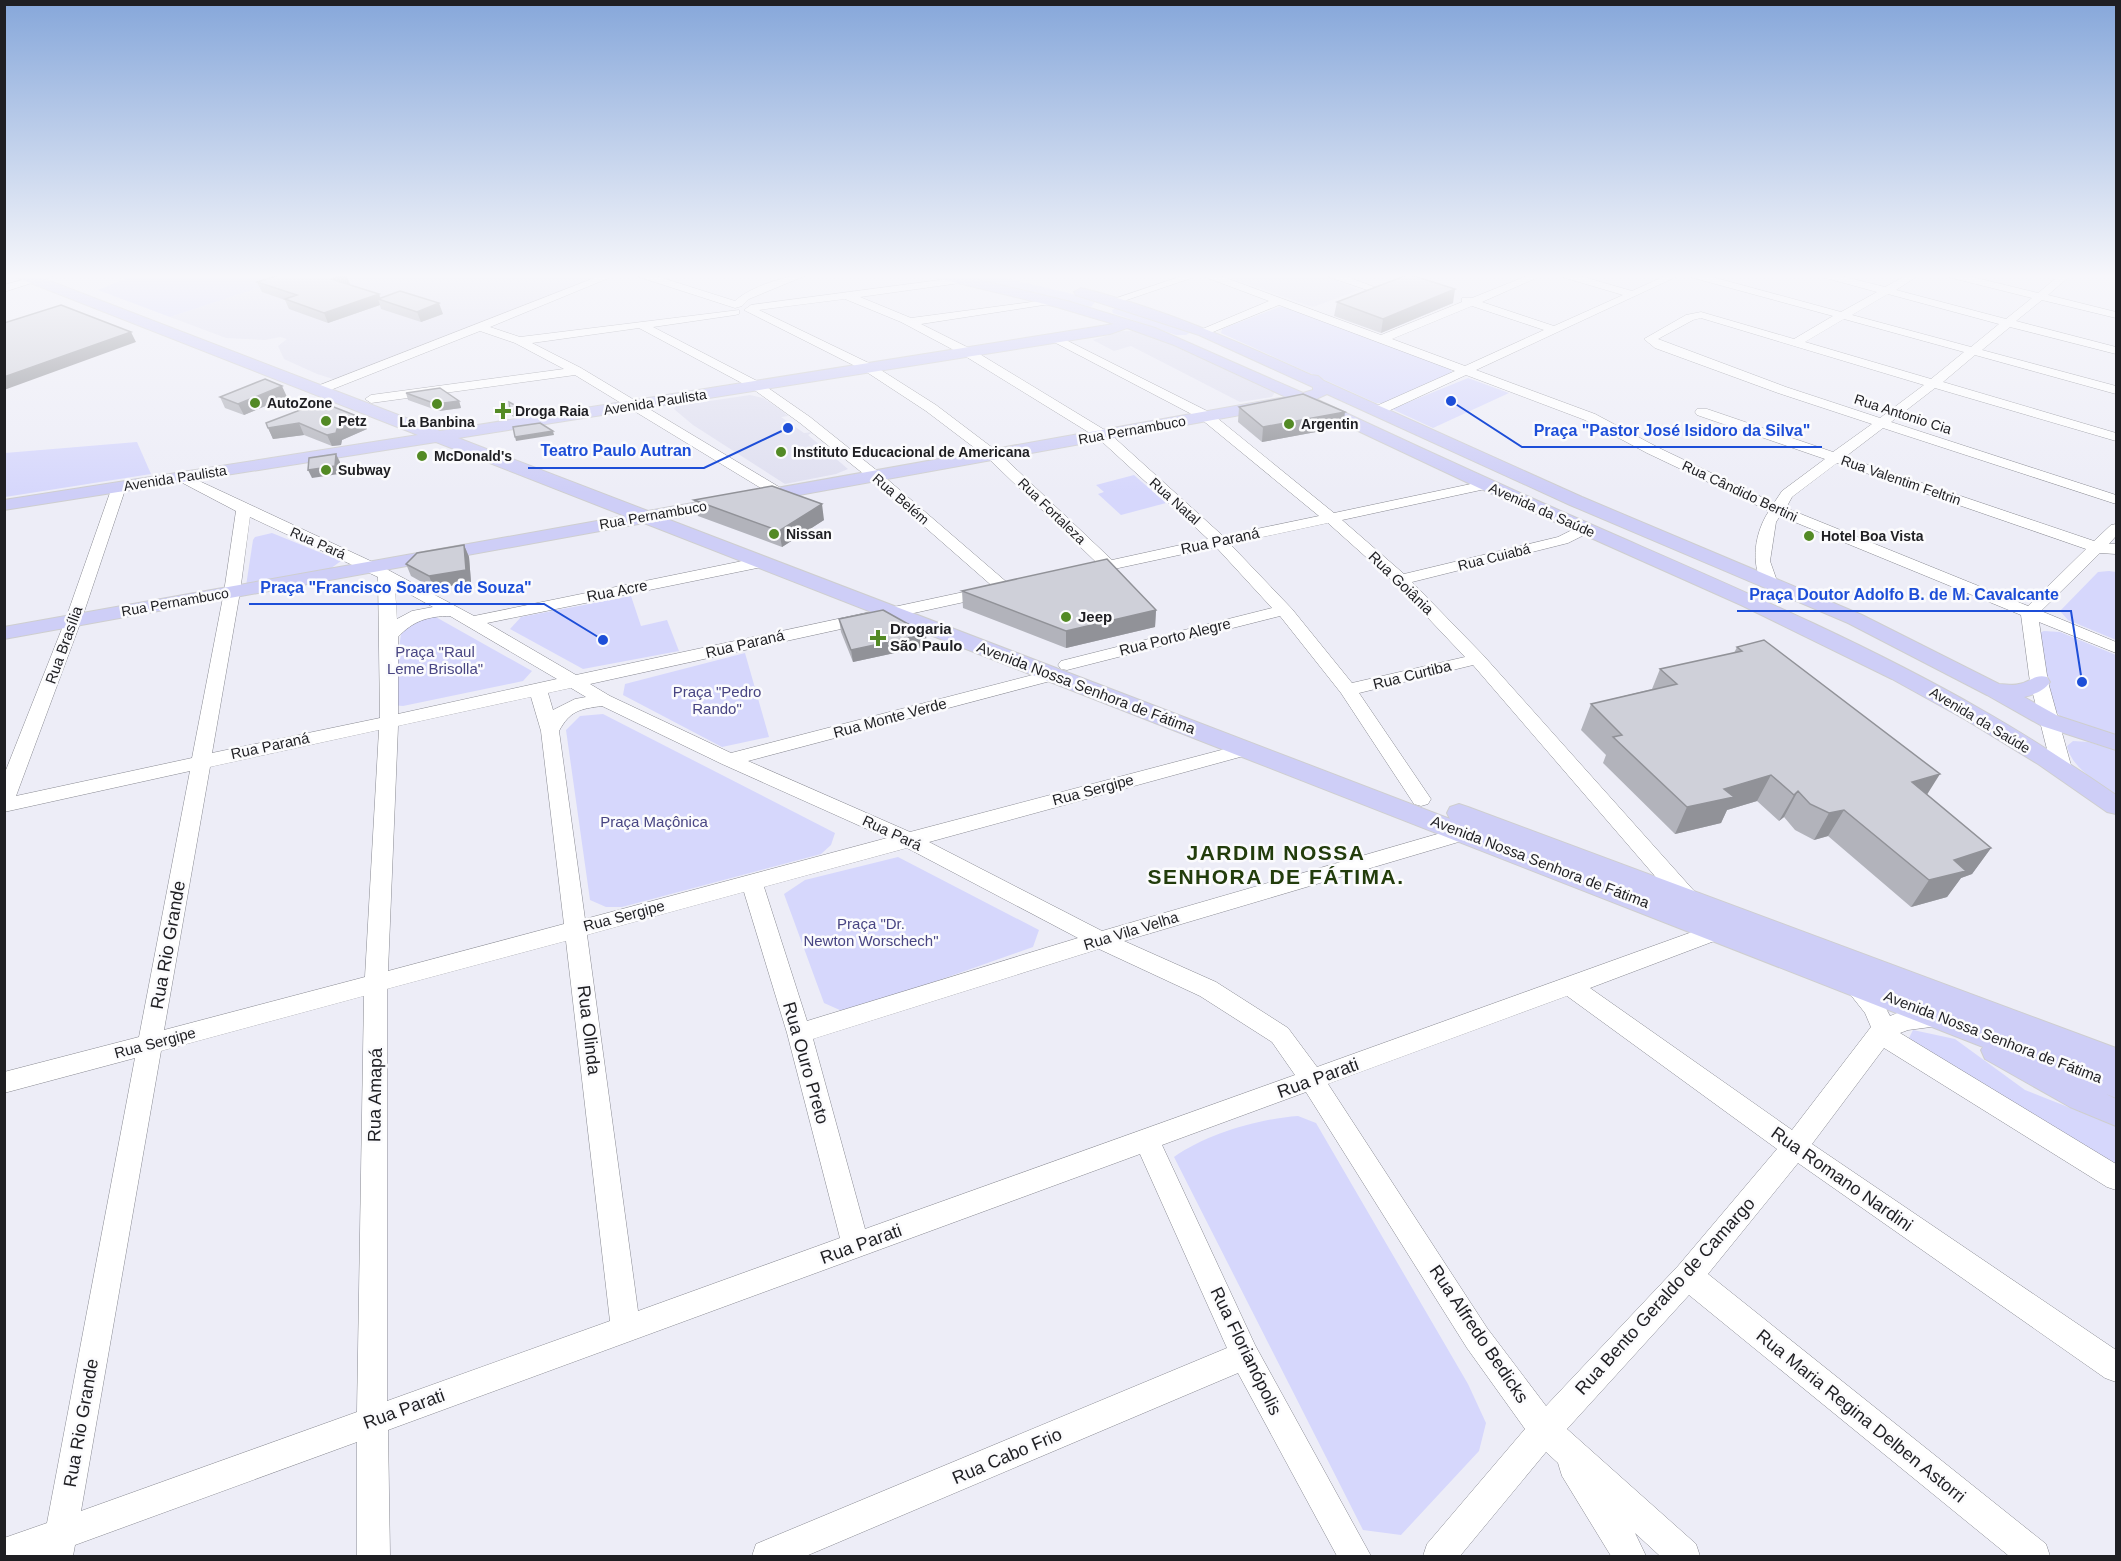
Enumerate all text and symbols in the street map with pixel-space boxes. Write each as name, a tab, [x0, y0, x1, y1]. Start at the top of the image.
street label: Avenida Paulista	[602, 386, 708, 418]
street label: Rua Antonio Cia	[1852, 391, 1954, 437]
place label: AutoZone	[267, 395, 333, 411]
marker: AutoZone	[248, 396, 262, 410]
marker: La Banbina	[430, 397, 444, 411]
place label: Droga Raia	[515, 403, 589, 419]
marker: Droga Raia	[496, 404, 510, 418]
place label: Petz	[338, 413, 367, 429]
street label: Rua Pernambuco	[1077, 413, 1187, 447]
callout: Praça "Pastor José Isidoro da Silva"	[1522, 413, 1822, 447]
marker: Petz	[319, 414, 333, 428]
place label: La Banbina	[399, 414, 475, 430]
place label: Argentin	[1301, 416, 1359, 432]
marker: Argentin	[1282, 417, 1296, 431]
text: Praça "Pastor José Isidoro da Silva"	[1534, 422, 1810, 439]
callout: Teatro Paulo Autran	[528, 434, 704, 468]
text: Teatro Paulo Autran	[540, 442, 692, 459]
place label: Instituto Educacional de Americana	[793, 444, 1030, 460]
marker: Instituto Educacional de Americana	[774, 445, 788, 459]
place label: McDonald's	[434, 448, 512, 464]
marker: McDonald's	[415, 449, 429, 463]
street label: Rua Valentim Feltrin	[1839, 452, 1963, 508]
street label: Rua Cândido Bertini	[1680, 457, 1800, 525]
street label: Avenida Paulista	[122, 462, 228, 494]
place label: Subway	[338, 462, 391, 478]
marker: Subway	[319, 463, 333, 477]
street label: Rua Belém	[870, 470, 932, 528]
street label: Rua Natal	[1147, 474, 1203, 528]
street label: Rua Fortaleza	[1015, 475, 1089, 547]
street label: Avenida da Saúde	[1487, 479, 1598, 541]
street label: Rua Pernambuco	[598, 498, 708, 532]
street label: Rua Pará	[288, 524, 348, 562]
street label: Rua Paraná	[1179, 524, 1261, 557]
place label: Nissan	[786, 526, 832, 542]
marker: Nissan	[767, 527, 781, 541]
place label: Hotel Boa Vista	[1821, 528, 1924, 544]
marker: Hotel Boa Vista	[1802, 529, 1816, 543]
street label: Rua Cuiabá	[1456, 540, 1532, 574]
street label: Rua Goiânia	[1365, 548, 1438, 618]
callout: Praça "Francisco Soares de Souza"	[249, 570, 544, 604]
street label: Rua Acre	[585, 576, 649, 605]
callout: Praça Doutor Adolfo B. de M. Cavalcante	[1737, 577, 2071, 611]
text: Praça "Francisco Soares de Souza"	[260, 579, 532, 596]
street label: Rua Pernambuco	[120, 585, 230, 619]
text: Praça Doutor Adolfo B. de M. Cavalcante	[1749, 586, 2059, 603]
street label: Rua Brasília	[42, 603, 86, 686]
place label: Jeep	[1078, 608, 1112, 625]
marker: Jeep	[1059, 610, 1073, 624]
street label: Rua Porto Alegre	[1117, 614, 1232, 659]
place label: Drogaria São Paulo	[890, 620, 963, 654]
street label: Rua Paraná	[704, 626, 786, 661]
marker: Drogaria São Paulo	[871, 631, 885, 645]
street label: Avenida Nossa Senhora de Fátima	[975, 638, 1198, 737]
park label: Praça "Raul Leme Brisolla"	[387, 643, 483, 677]
street label: Rua Curtiba	[1371, 656, 1453, 692]
park label: Praça "Pedro Rando"	[673, 683, 761, 717]
street label: Avenida da Saúde	[1927, 684, 2033, 756]
street label: Rua Monte Verde	[831, 694, 948, 741]
street label: Rua Paraná	[229, 729, 311, 762]
street label: Rua Sergipe	[1050, 771, 1135, 809]
street label: Rua Pará	[860, 811, 925, 854]
street label: Avenida Nossa Senhora de Fátima	[1429, 812, 1652, 911]
park label: Praça Maçônica	[600, 813, 708, 830]
district label: JARDIM NOSSA SENHORA DE FÁTIMA.	[1147, 841, 1405, 888]
street label: Rua Rio Grande	[147, 879, 189, 1011]
street label: Rua Sergipe	[581, 897, 666, 935]
street label: Rua Vila Velha	[1081, 908, 1181, 953]
park label: Praça "Dr. Newton Worschech"	[803, 915, 939, 949]
street label: Rua Olinda	[574, 984, 605, 1077]
street label: Avenida Nossa Senhora de Fátima	[1882, 987, 2105, 1086]
street label: Rua Ouro Preto	[779, 1000, 833, 1126]
street label: Rua Sergipe	[112, 1024, 197, 1062]
street label: Rua Amapá	[364, 1047, 386, 1142]
street label: Rua Parati	[1275, 1054, 1361, 1102]
street label: Rua Romano Nardini	[1767, 1123, 1917, 1235]
street label: Rua Bento Geraldo de Camargo	[1571, 1193, 1759, 1399]
street label: Rua Parati	[818, 1220, 904, 1268]
street label: Rua Alfredo Bedicks	[1425, 1261, 1533, 1407]
street label: Rua Florianópolis	[1206, 1284, 1286, 1418]
street label: Rua Maria Regina Delben Astorri	[1752, 1325, 1970, 1507]
street label: Rua Rio Grande	[60, 1357, 102, 1489]
street label: Rua Parati	[361, 1385, 447, 1433]
street label: Rua Cabo Frio	[949, 1424, 1065, 1488]

